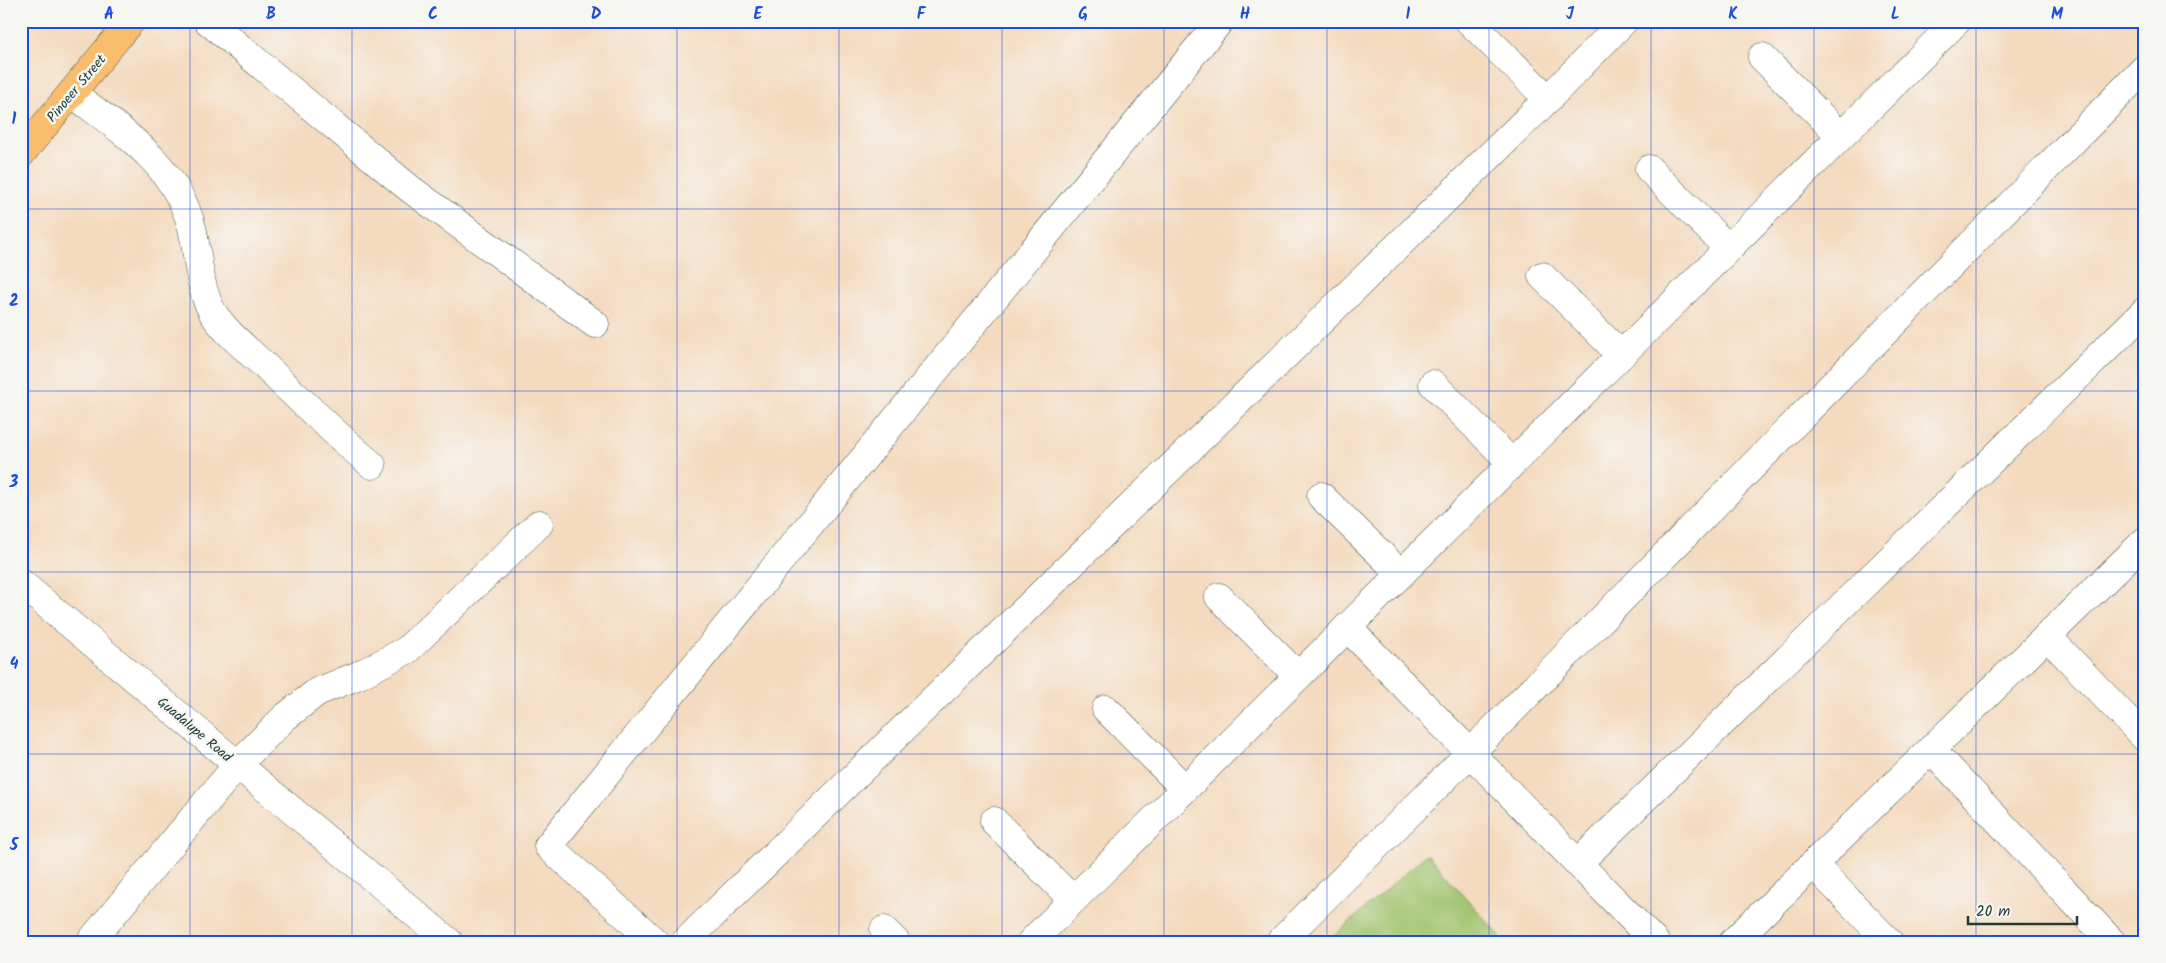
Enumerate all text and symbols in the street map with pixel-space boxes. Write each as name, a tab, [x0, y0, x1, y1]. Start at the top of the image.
text: A	[104, 2, 114, 27]
text: B	[266, 2, 276, 27]
text: C	[428, 2, 438, 27]
text: D	[591, 2, 602, 27]
text: E	[754, 2, 764, 27]
text: F	[917, 2, 927, 27]
text: G	[1078, 2, 1088, 27]
text: H	[1240, 2, 1250, 27]
text: I	[1406, 2, 1411, 27]
text: J	[1566, 2, 1575, 27]
text: K	[1728, 2, 1738, 27]
text: L	[1891, 2, 1899, 27]
text: M	[2051, 2, 2064, 27]
street label: Pinoeer Street	[42, 49, 112, 128]
text: 1	[12, 107, 17, 132]
text: 2	[9, 289, 19, 314]
text: 3	[9, 470, 19, 495]
text: 4	[10, 652, 19, 677]
street label: Guadalupe Road	[152, 692, 238, 768]
text: 5	[9, 833, 20, 858]
scale bar	[1968, 893, 2077, 925]
text: 20 m	[1976, 900, 2010, 924]

